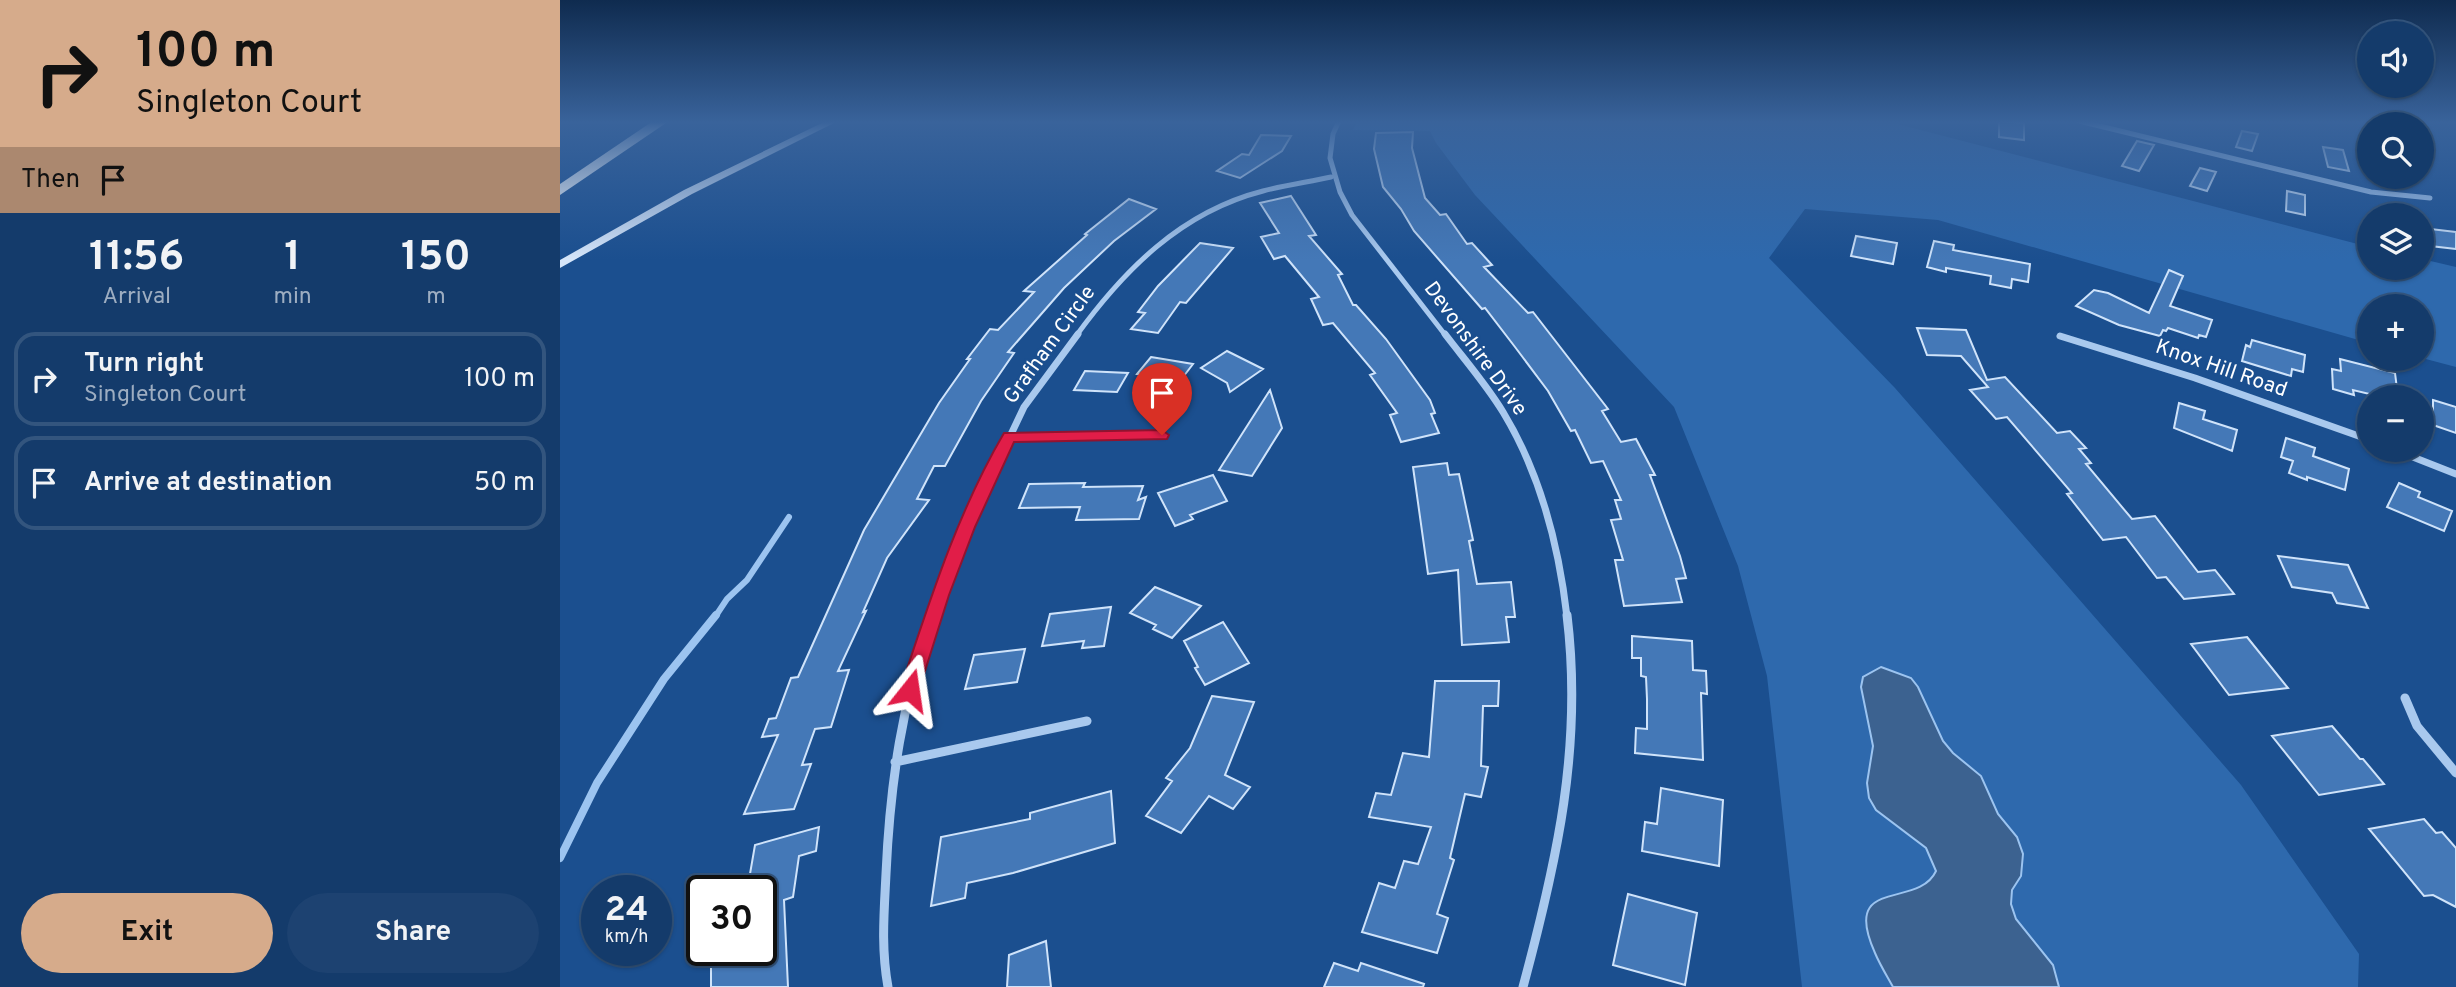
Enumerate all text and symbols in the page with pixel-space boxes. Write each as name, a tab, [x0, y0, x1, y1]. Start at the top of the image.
map controls	[2357, 21, 2434, 462]
button: sound	[2357, 21, 2434, 98]
text: 100 m	[136, 23, 275, 85]
icon: right	[21, 28, 112, 119]
text: Singleton Court	[136, 84, 362, 124]
button: search	[2357, 112, 2434, 189]
icon: arrive	[94, 161, 132, 199]
text: Then	[21, 164, 80, 197]
button: layers	[2357, 203, 2434, 280]
text: 11:56	[89, 232, 184, 285]
text: 1	[284, 232, 301, 285]
text: 150	[401, 232, 471, 285]
street label: Devonshire Drive	[1417, 276, 1533, 422]
street label: Grafham Circle	[998, 280, 1102, 410]
text: Arrival	[102, 283, 171, 312]
text: min	[274, 283, 312, 312]
text: m	[426, 283, 446, 312]
button: +	[2357, 294, 2434, 371]
street label: Knox Hill Road	[2152, 334, 2290, 404]
text: Turn right	[84, 348, 204, 381]
icon: right	[25, 360, 63, 398]
text: 100 m	[464, 363, 535, 396]
pin	[1132, 363, 1192, 435]
icon: arrive	[1143, 374, 1181, 412]
text: Singleton Court	[84, 381, 247, 410]
button: −	[2357, 385, 2434, 462]
icon: arrive	[25, 464, 63, 502]
text: Arrive at destination	[84, 467, 332, 500]
text: 50 m	[474, 467, 535, 500]
position arrow	[873, 653, 947, 727]
speed limit sign: 30	[686, 875, 777, 966]
text: 24	[605, 889, 648, 933]
button: Exit	[21, 893, 273, 973]
button: Share	[287, 893, 539, 973]
text: km/h	[605, 926, 648, 949]

